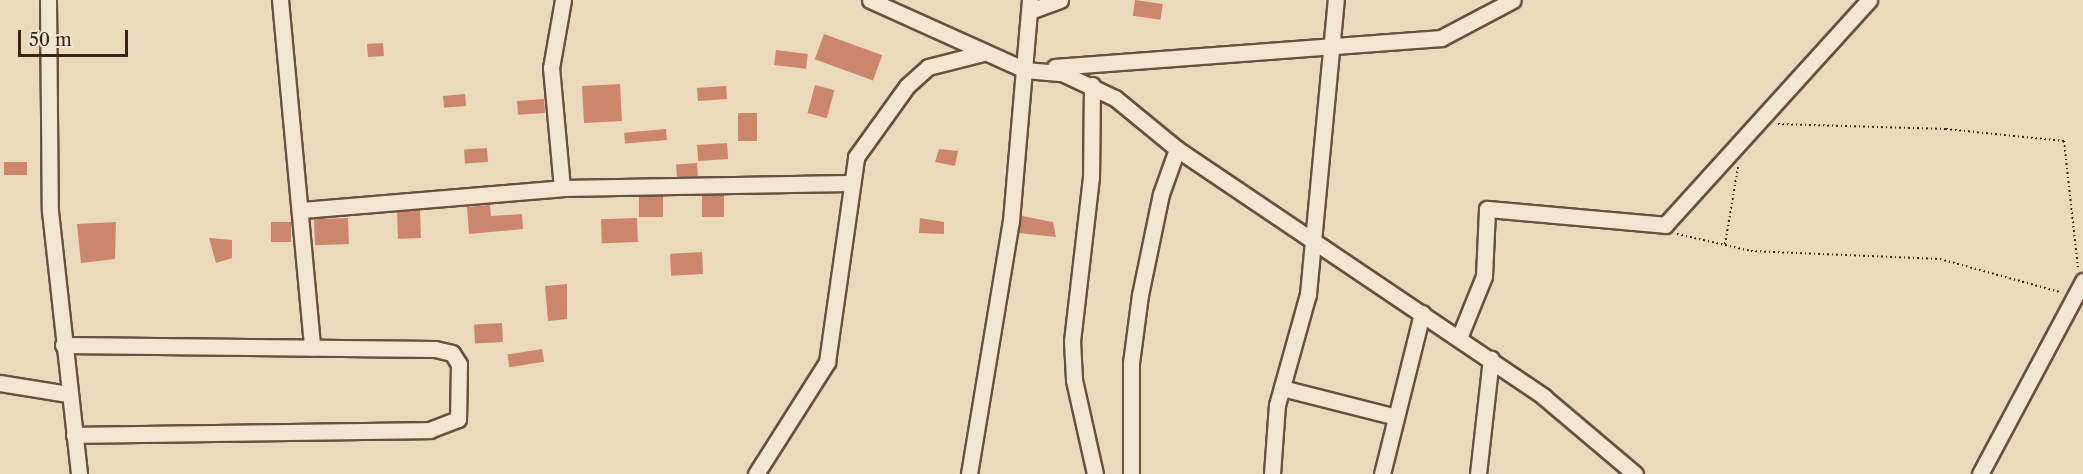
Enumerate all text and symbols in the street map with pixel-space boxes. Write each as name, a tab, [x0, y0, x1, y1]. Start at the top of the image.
scale bar	[21, 18, 130, 56]
text: 50 m	[29, 29, 72, 51]

